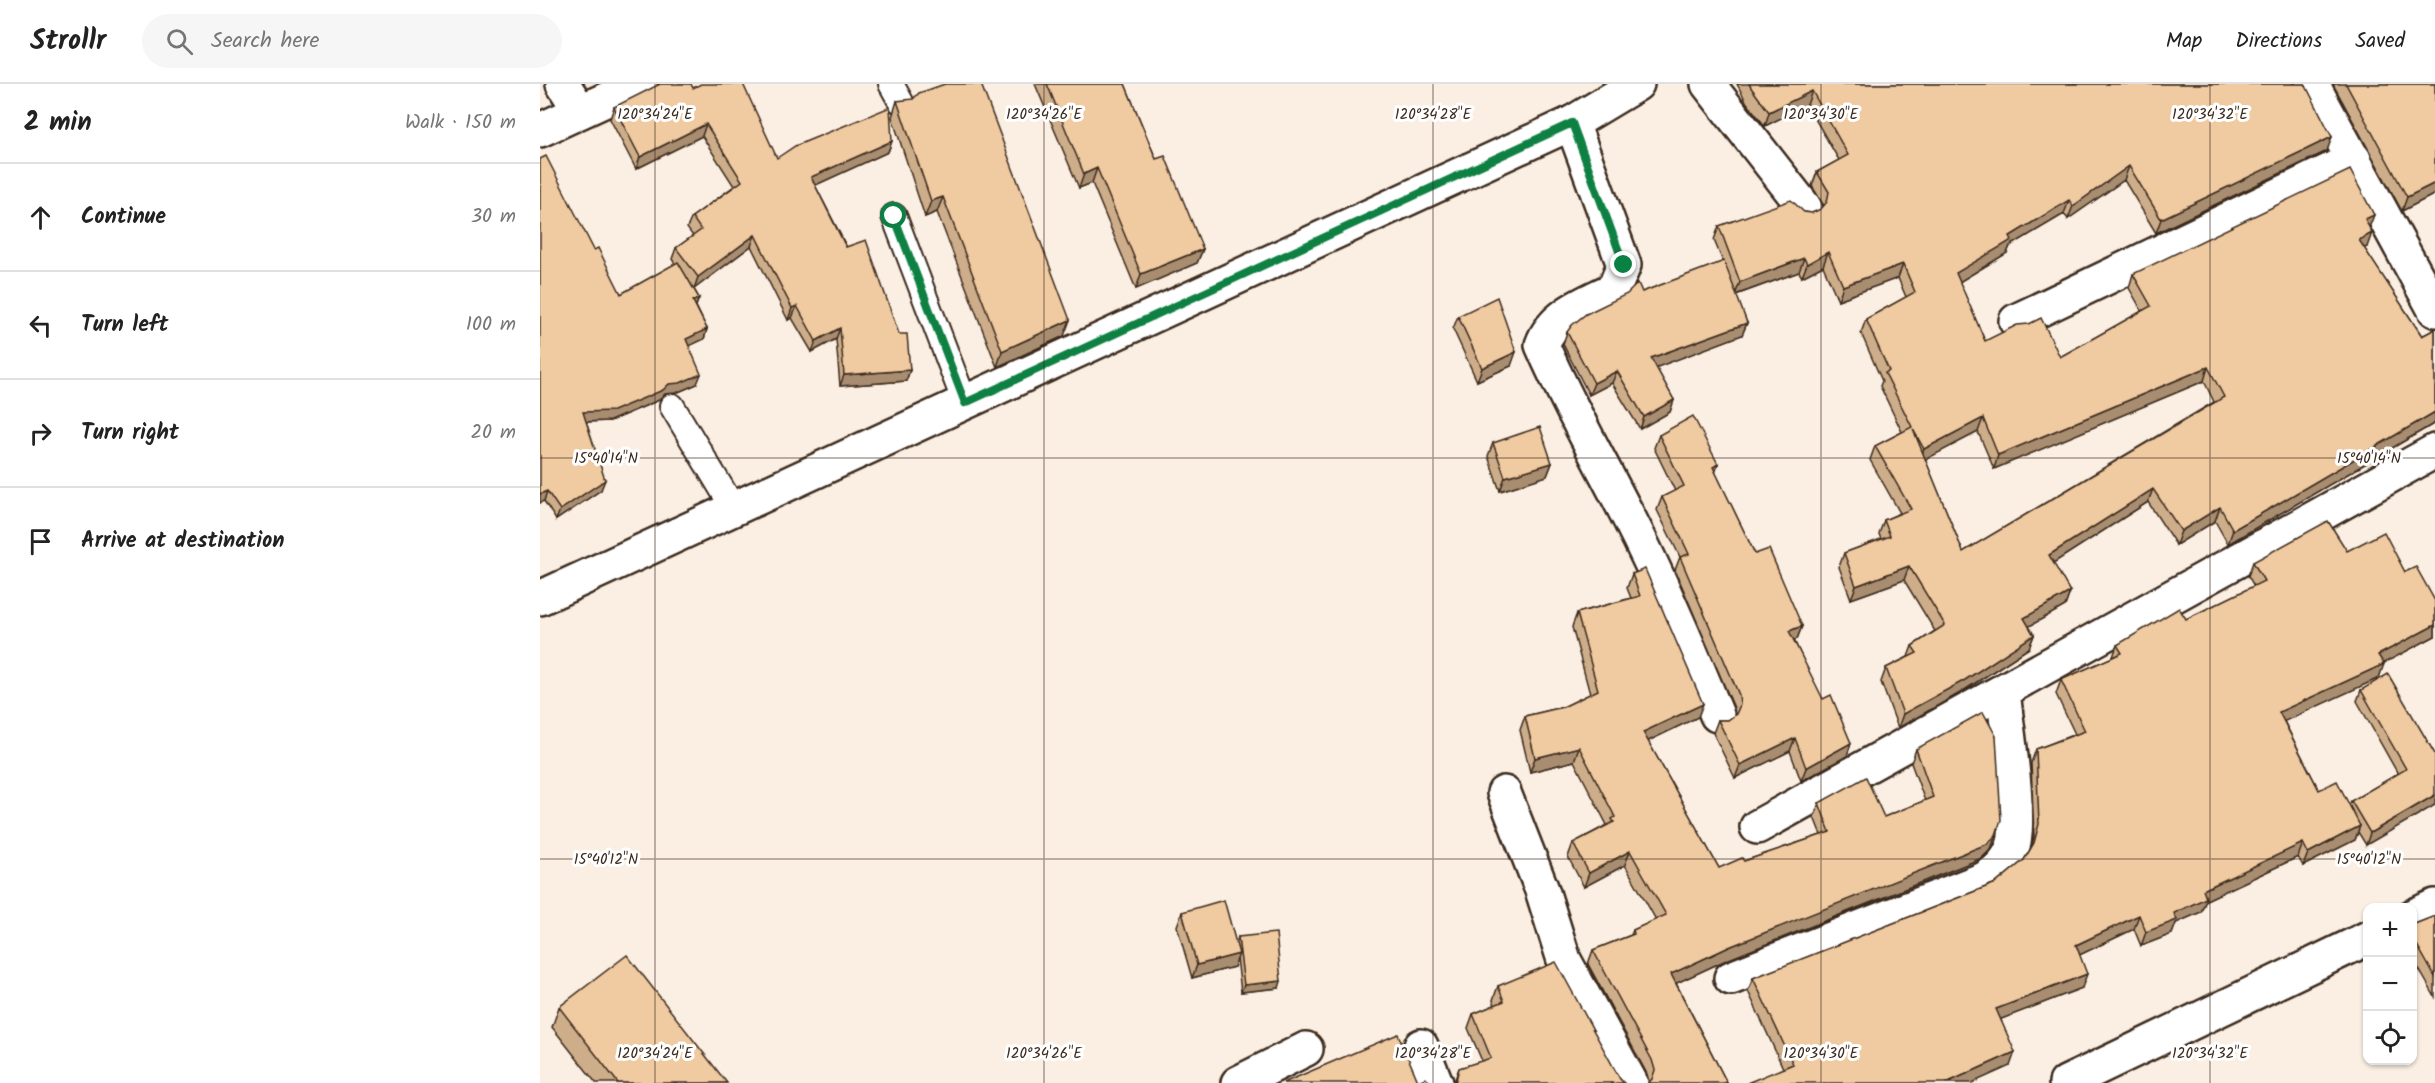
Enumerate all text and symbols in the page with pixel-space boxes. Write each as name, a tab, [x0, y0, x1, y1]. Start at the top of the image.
search box	[142, 14, 562, 68]
text: Strollr	[30, 19, 106, 64]
text: Search here	[211, 24, 320, 59]
icon: search	[163, 25, 196, 58]
text: Map	[2166, 25, 2202, 58]
text: Directions	[2235, 25, 2322, 58]
text: Saved	[2355, 25, 2405, 58]
text: 2 min	[24, 102, 92, 144]
text: 120°34'24"E	[617, 103, 694, 127]
text: 120°34'26"E	[1006, 103, 1083, 127]
text: 120°34'28"E	[1395, 103, 1472, 127]
text: 120°34'30"E	[1784, 103, 1860, 127]
text: 120°34'32"E	[2172, 103, 2249, 127]
text: Walk · 150 m	[405, 107, 516, 139]
text: Continue	[81, 200, 166, 235]
icon: ahead	[24, 201, 57, 234]
text: 30 m	[471, 201, 516, 233]
route start	[880, 202, 906, 228]
route end	[1610, 251, 1636, 277]
text: Turn left	[81, 308, 168, 343]
icon: left	[24, 309, 57, 342]
text: 100 m	[466, 309, 516, 341]
text: Turn right	[81, 416, 179, 451]
icon: right	[24, 417, 57, 450]
text: 20 m	[470, 417, 516, 449]
text: 15°40'14"N	[574, 447, 638, 471]
text: 15°40'14"N	[2337, 447, 2401, 471]
text: Arrive at destination	[81, 524, 284, 559]
icon: arrive	[24, 525, 57, 558]
text: 15°40'12"N	[574, 848, 638, 872]
text: 15°40'12"N	[2337, 848, 2401, 872]
map controls	[2363, 903, 2417, 1065]
button: +	[2363, 903, 2417, 957]
button: −	[2363, 957, 2417, 1011]
button: locate	[2363, 1011, 2417, 1065]
text: 120°34'24"E	[617, 1042, 694, 1066]
text: 120°34'26"E	[1006, 1042, 1083, 1066]
text: 120°34'28"E	[1395, 1042, 1472, 1066]
text: 120°34'30"E	[1784, 1042, 1860, 1066]
text: 120°34'32"E	[2172, 1042, 2249, 1066]

